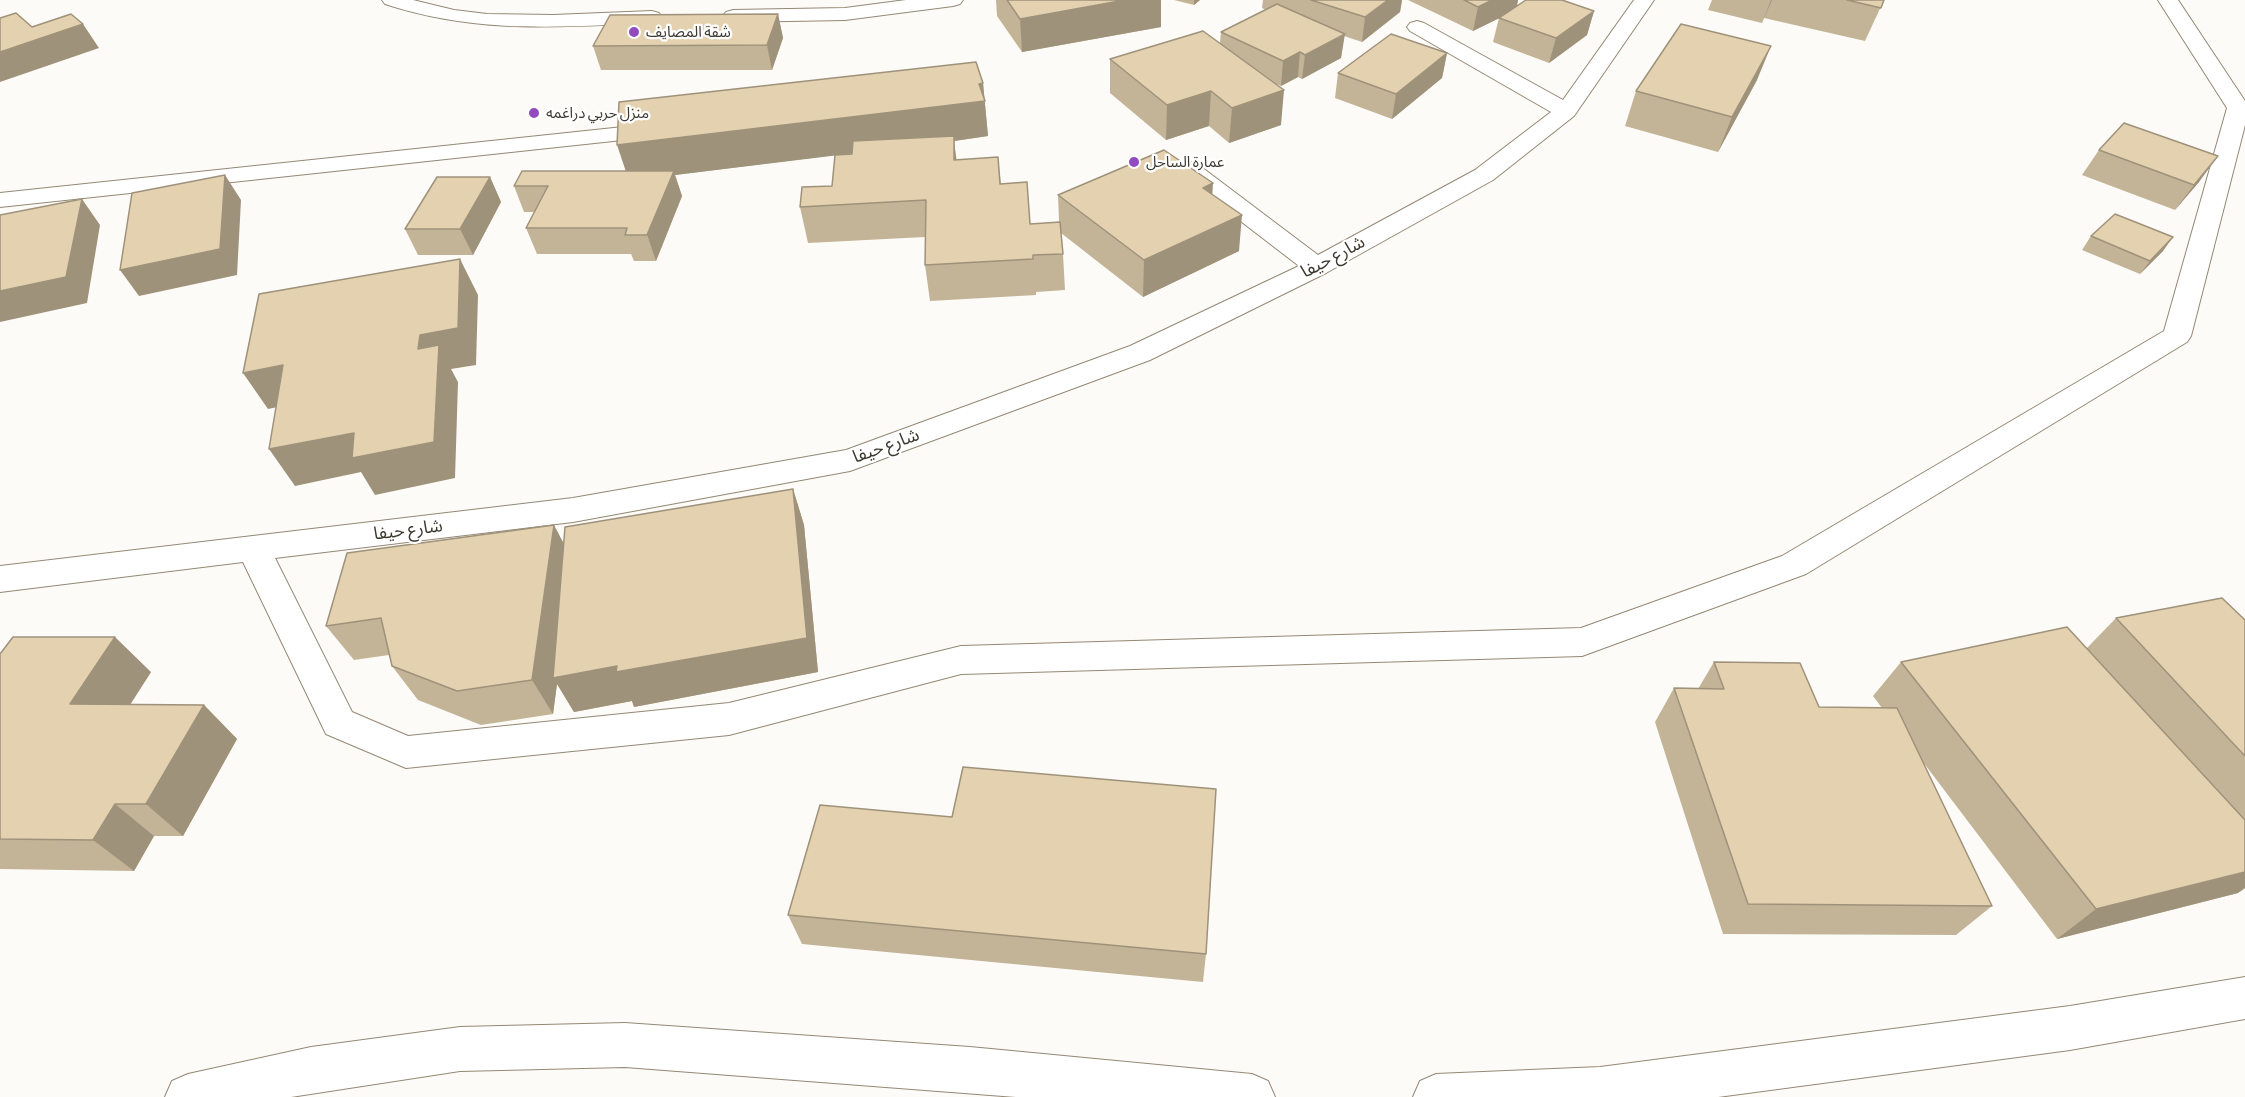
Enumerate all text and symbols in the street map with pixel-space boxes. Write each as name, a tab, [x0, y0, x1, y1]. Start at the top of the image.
place label: شقة المصايف	[646, 23, 731, 41]
marker: شقة المصايف	[627, 25, 641, 39]
place label: منزل حربي دراغمه	[546, 104, 649, 122]
marker: منزل حربي دراغمه	[527, 106, 541, 120]
place label: عمارة الساحل	[1146, 153, 1224, 171]
marker: عمارة الساحل	[1127, 155, 1141, 169]
street label: شارع حيفا	[1297, 231, 1369, 283]
street label: شارع حيفا	[850, 424, 922, 468]
street label: شارع حيفا	[372, 515, 444, 545]

